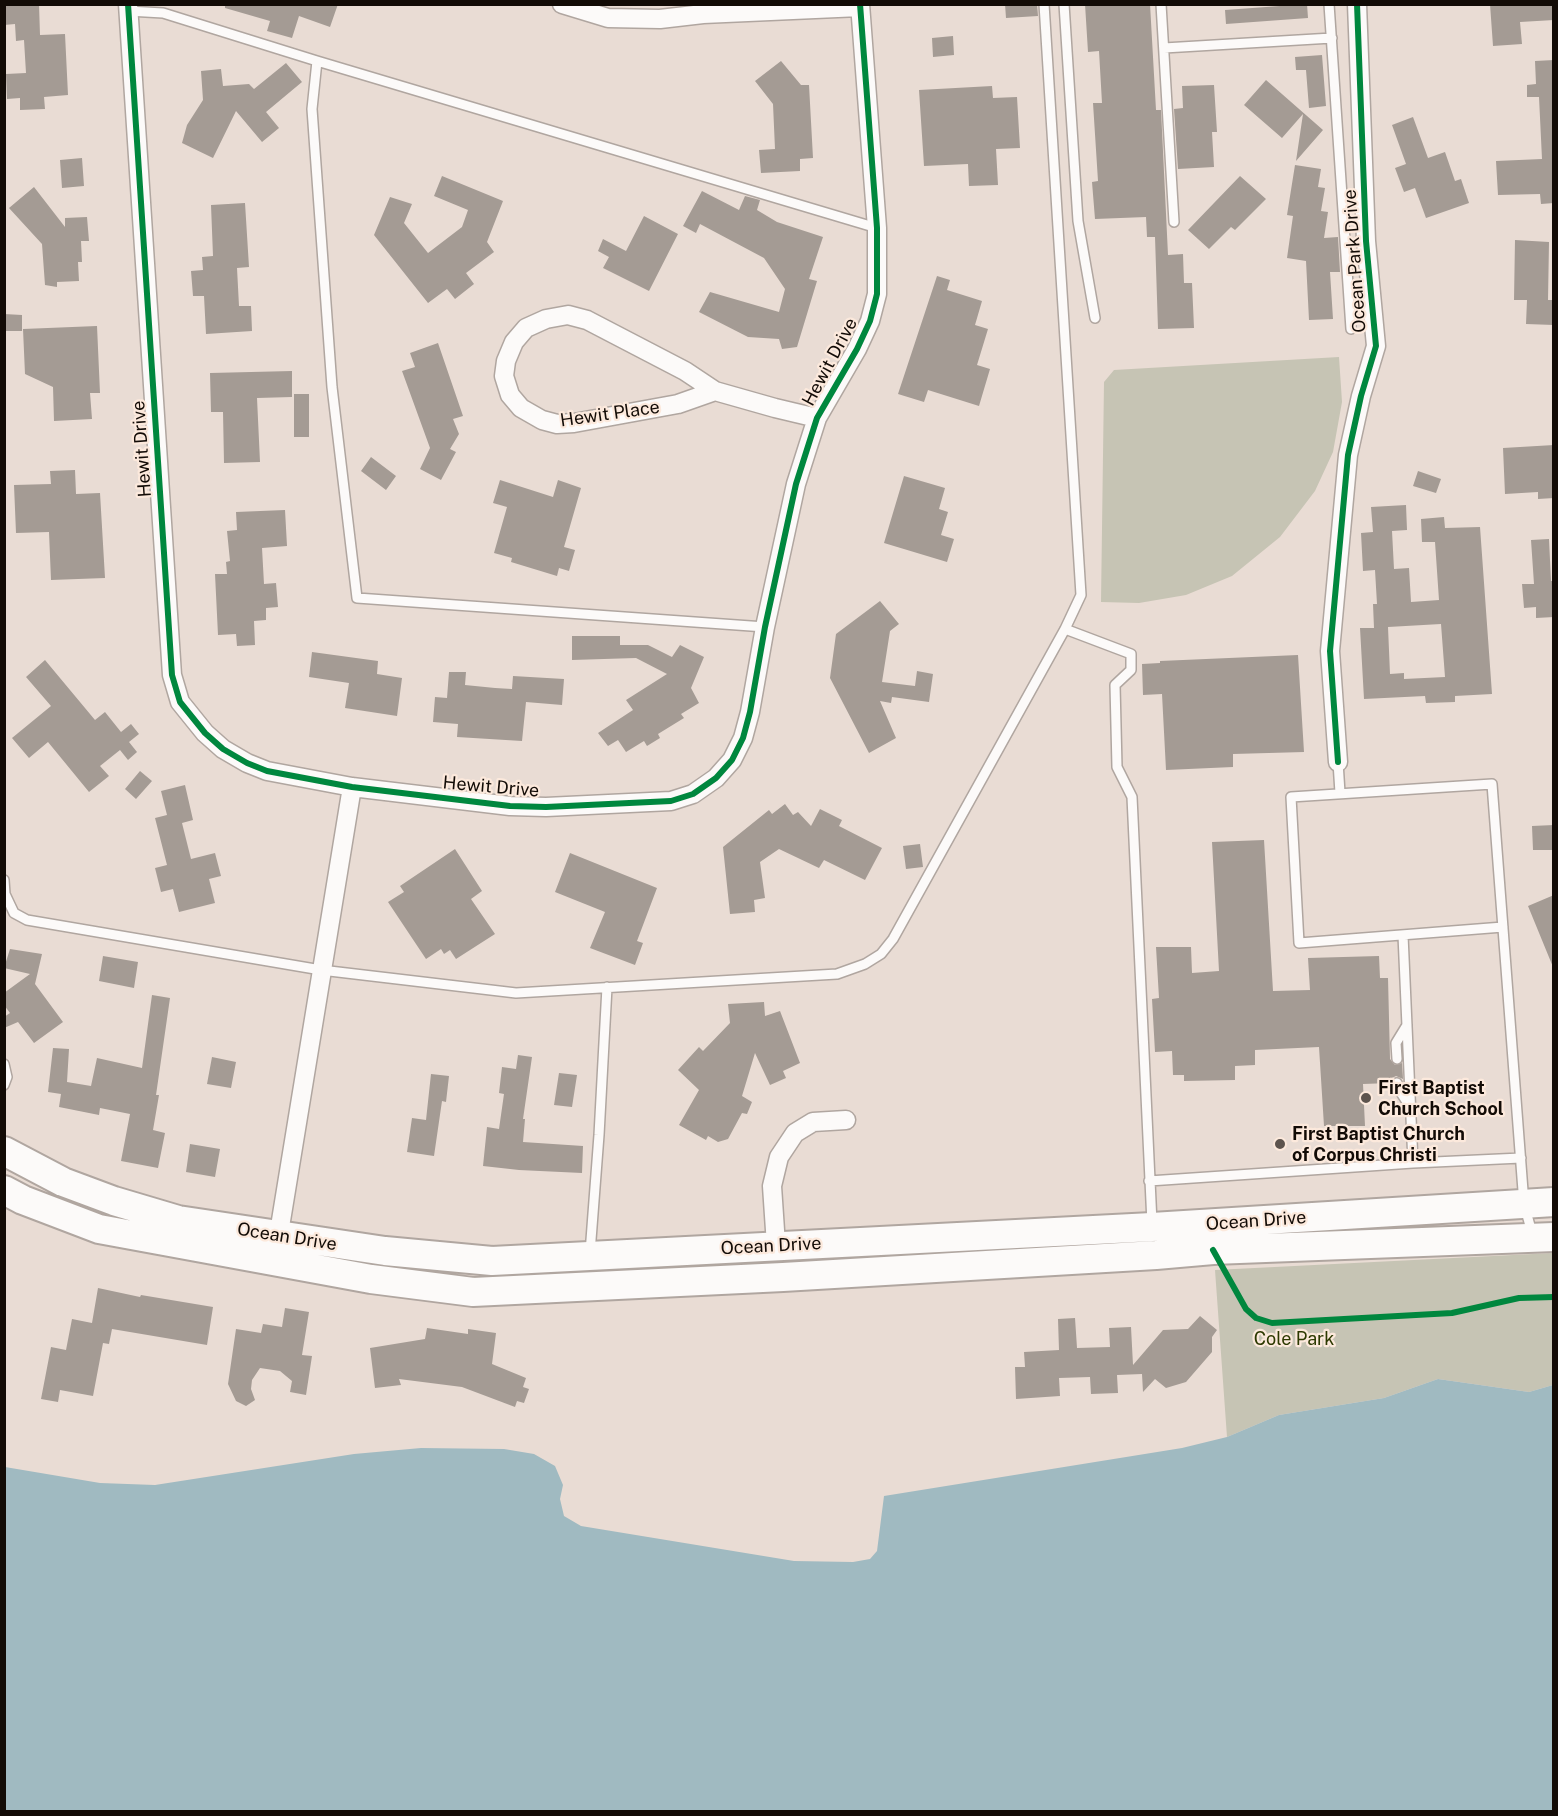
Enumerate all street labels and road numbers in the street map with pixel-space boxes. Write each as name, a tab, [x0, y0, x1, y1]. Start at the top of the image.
street label: Ocean Park Drive	[1339, 189, 1371, 333]
street label: Hewit Drive	[798, 314, 862, 410]
street label: Hewit Place	[559, 396, 661, 432]
street label: Hewit Drive	[128, 400, 156, 498]
street label: Hewit Drive	[442, 772, 540, 802]
street label: Ocean Drive	[1205, 1207, 1307, 1235]
street label: Ocean Drive	[236, 1218, 338, 1256]
street label: Ocean Drive	[720, 1233, 822, 1259]

